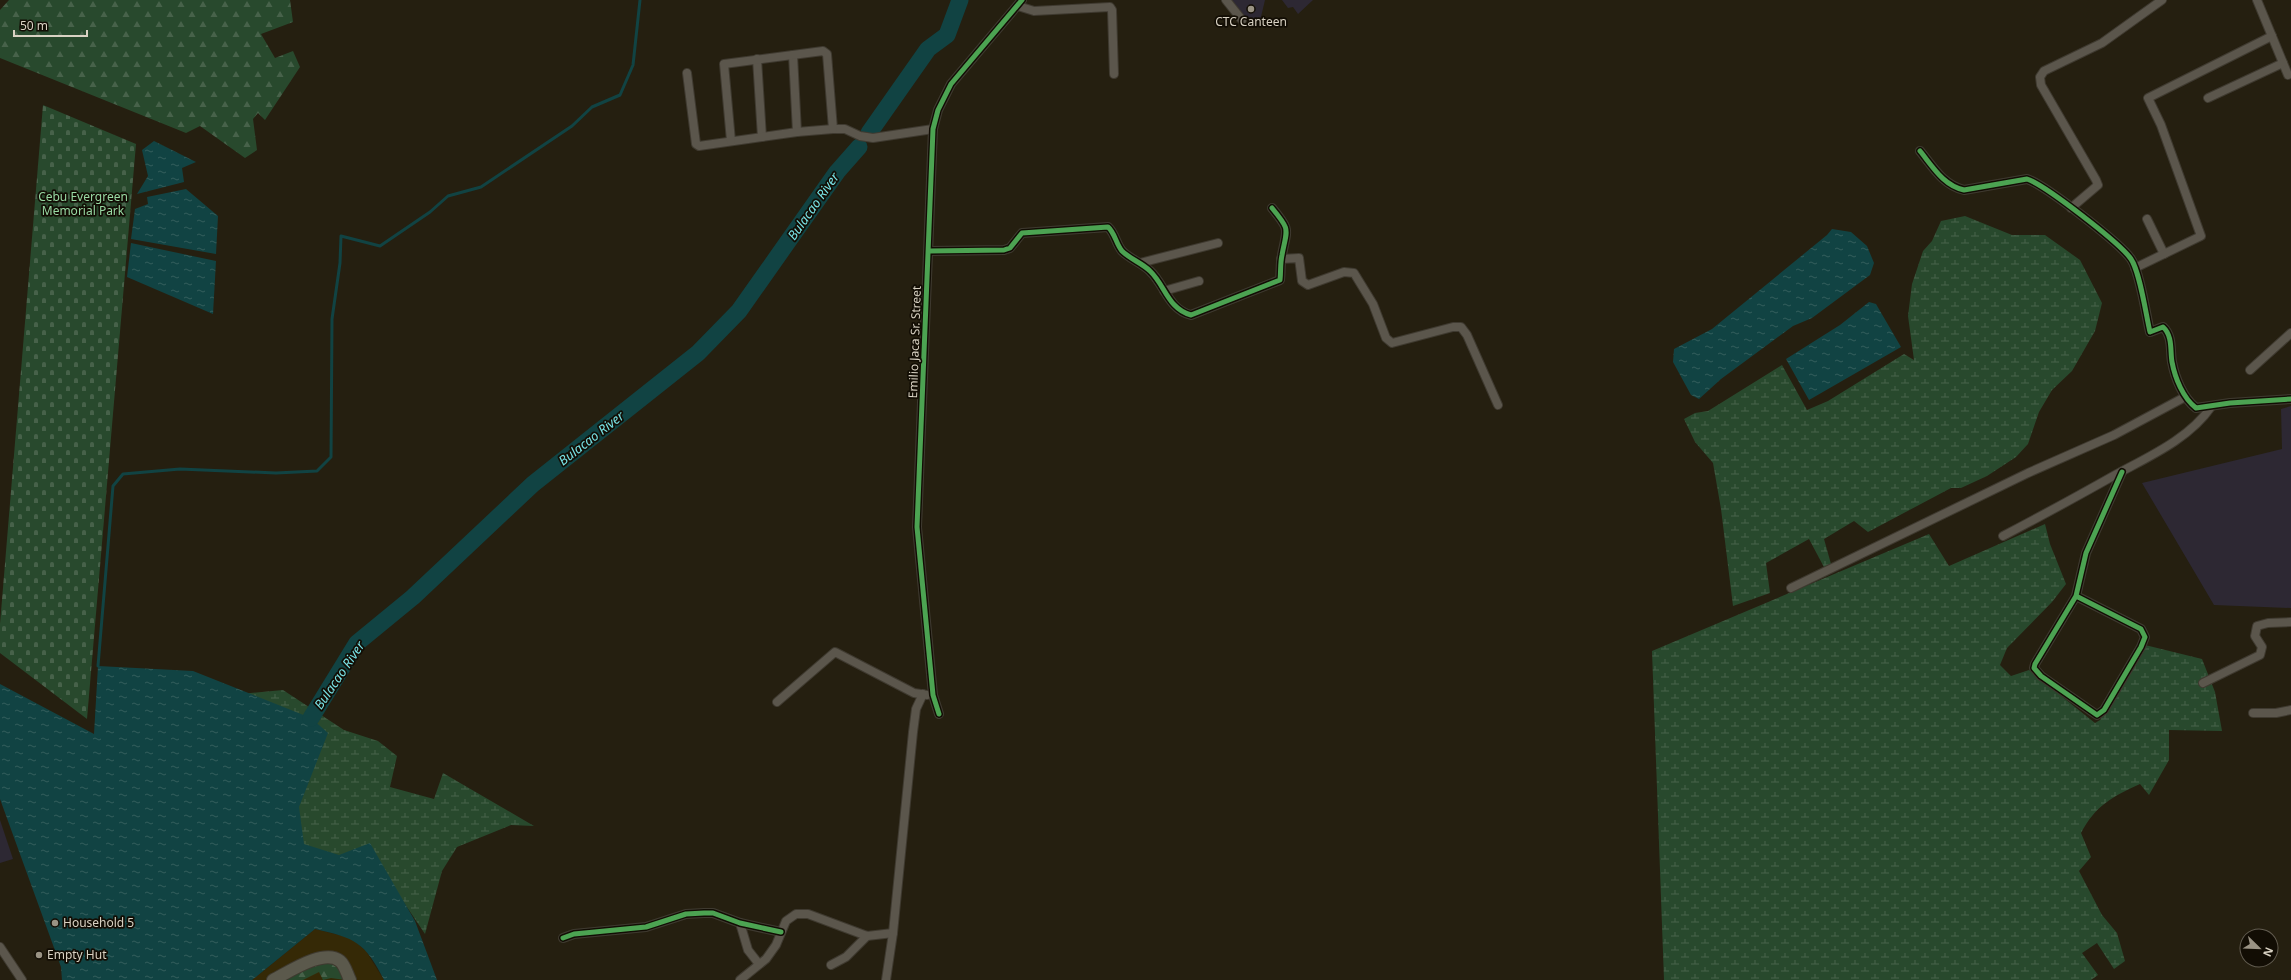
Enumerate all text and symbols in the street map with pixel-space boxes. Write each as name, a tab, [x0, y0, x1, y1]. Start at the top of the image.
marker: CTC Canteen	[1246, 4, 1256, 14]
scale bar	[14, 12, 87, 38]
place label: CTC Canteen	[1215, 13, 1287, 30]
text: 50 m	[20, 17, 48, 34]
water label: Bulacao River	[783, 168, 843, 243]
park label: Cebu Evergreen Memorial Park	[38, 188, 128, 219]
street label: Emilio Jaca Sr. Street	[904, 285, 925, 399]
water label: Bulacao River	[554, 406, 628, 469]
water label: Bulacao River	[310, 637, 369, 713]
place label: Household 5	[63, 914, 134, 931]
marker: Household 5	[50, 918, 60, 928]
north arrow	[2239, 928, 2279, 968]
text: N	[2260, 945, 2277, 959]
place label: Empty Hut	[47, 946, 107, 963]
marker: Empty Hut	[34, 950, 44, 960]

